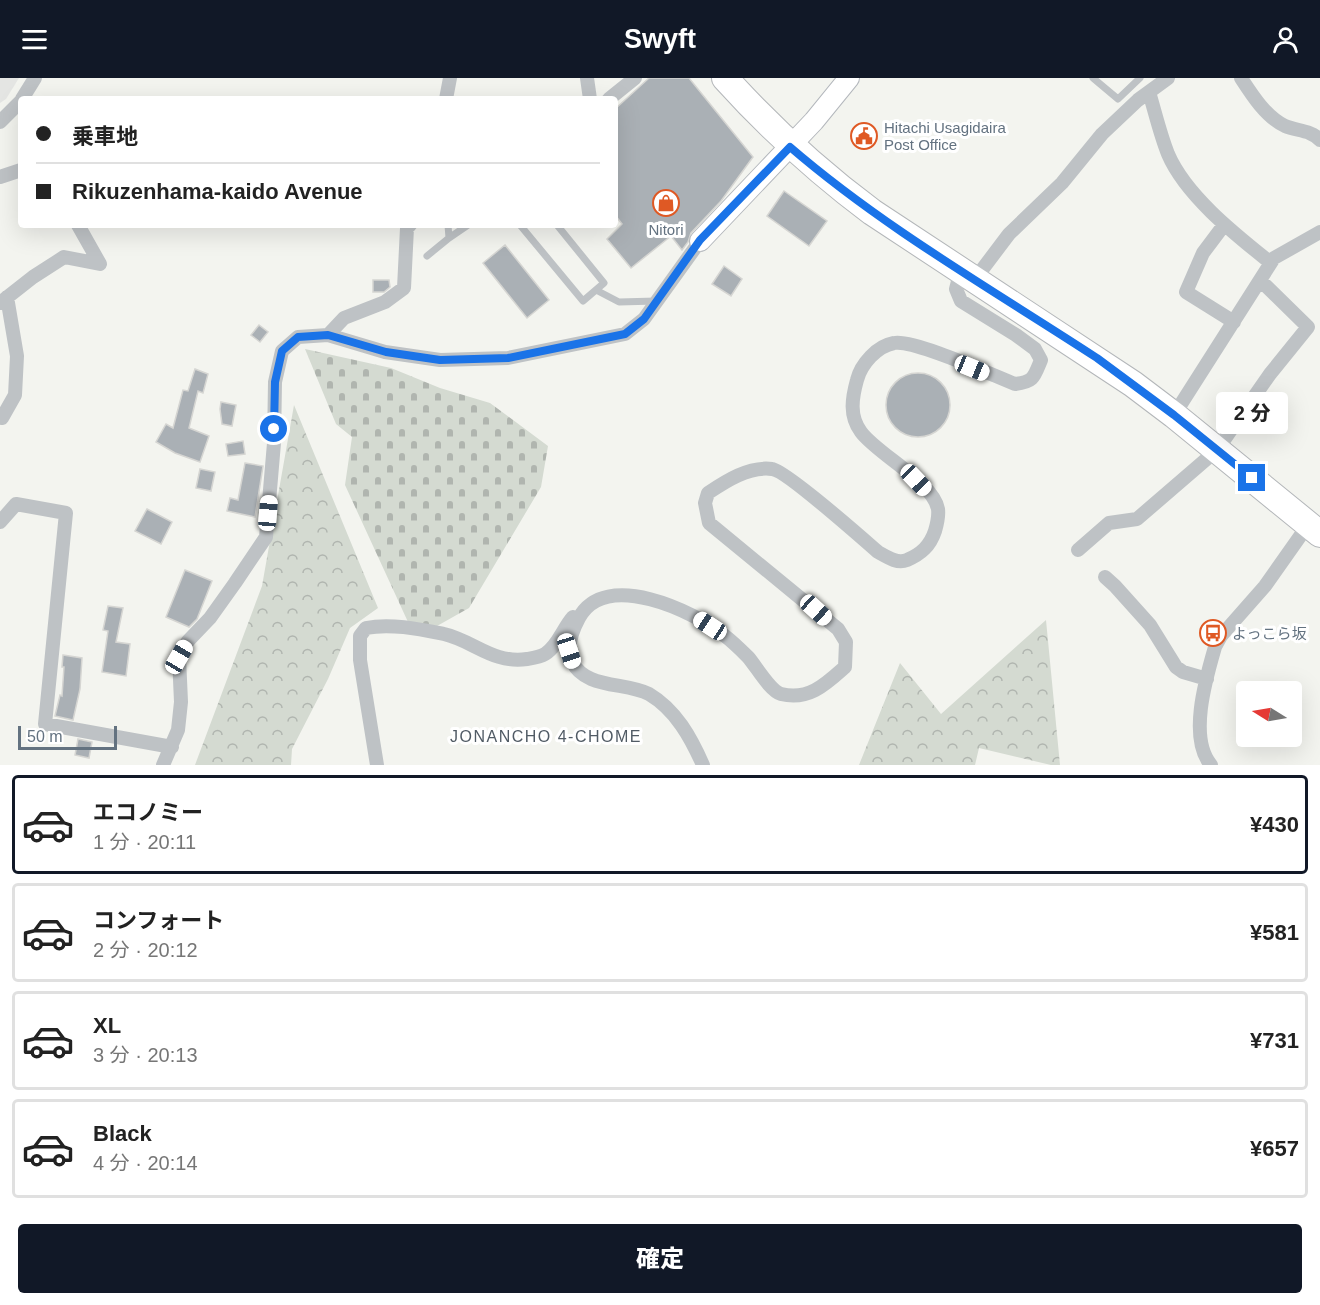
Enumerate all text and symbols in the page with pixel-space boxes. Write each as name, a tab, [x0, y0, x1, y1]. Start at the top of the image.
icon: menu	[18, 23, 51, 56]
icon: person	[1269, 23, 1302, 56]
text: Swyft	[624, 24, 696, 54]
place label: Hitachi Usagidaira Post Office	[884, 119, 1006, 153]
public building icon: Hitachi Usagidaira Post Office	[849, 121, 879, 151]
text: 乗車地	[72, 124, 138, 149]
text: Rikuzenhama-kaido Avenue	[72, 179, 363, 204]
shop icon: Nitori	[651, 188, 681, 218]
place label: Nitori	[648, 221, 684, 238]
car	[952, 353, 992, 383]
callout: 2 分	[1216, 391, 1288, 433]
text: 2 分	[1234, 402, 1270, 424]
route start	[260, 415, 287, 442]
car	[897, 461, 935, 499]
route end	[1238, 464, 1265, 491]
car	[257, 494, 279, 532]
car	[797, 591, 835, 629]
car	[690, 609, 730, 643]
bus stop icon: よっこら坂	[1198, 618, 1228, 648]
place label: よっこら坂	[1232, 625, 1307, 642]
car	[555, 631, 583, 671]
car	[162, 637, 196, 677]
north arrow	[1236, 681, 1302, 747]
map controls	[1236, 681, 1302, 747]
scale bar	[18, 723, 117, 750]
text: 50 m	[27, 728, 63, 745]
district label: JONANCHO 4-CHOME	[450, 728, 642, 745]
icon: car	[21, 798, 75, 852]
text: エコノミー	[93, 800, 203, 825]
text: ¥430	[1250, 812, 1299, 837]
text: 1 分 · 20:11	[93, 831, 196, 853]
icon: car	[21, 906, 75, 960]
text: コンフォート	[93, 908, 224, 933]
text: ¥581	[1250, 920, 1299, 945]
text: 2 分 · 20:12	[93, 939, 198, 961]
text: XL	[93, 1013, 121, 1038]
icon: car	[21, 1014, 75, 1068]
text: ¥731	[1250, 1028, 1299, 1053]
text: 3 分 · 20:13	[93, 1044, 198, 1066]
text: Black	[93, 1121, 152, 1146]
icon: car	[21, 1122, 75, 1176]
text: ¥657	[1250, 1136, 1299, 1161]
text: 4 分 · 20:14	[93, 1152, 198, 1174]
button: 確定	[18, 1224, 1302, 1293]

